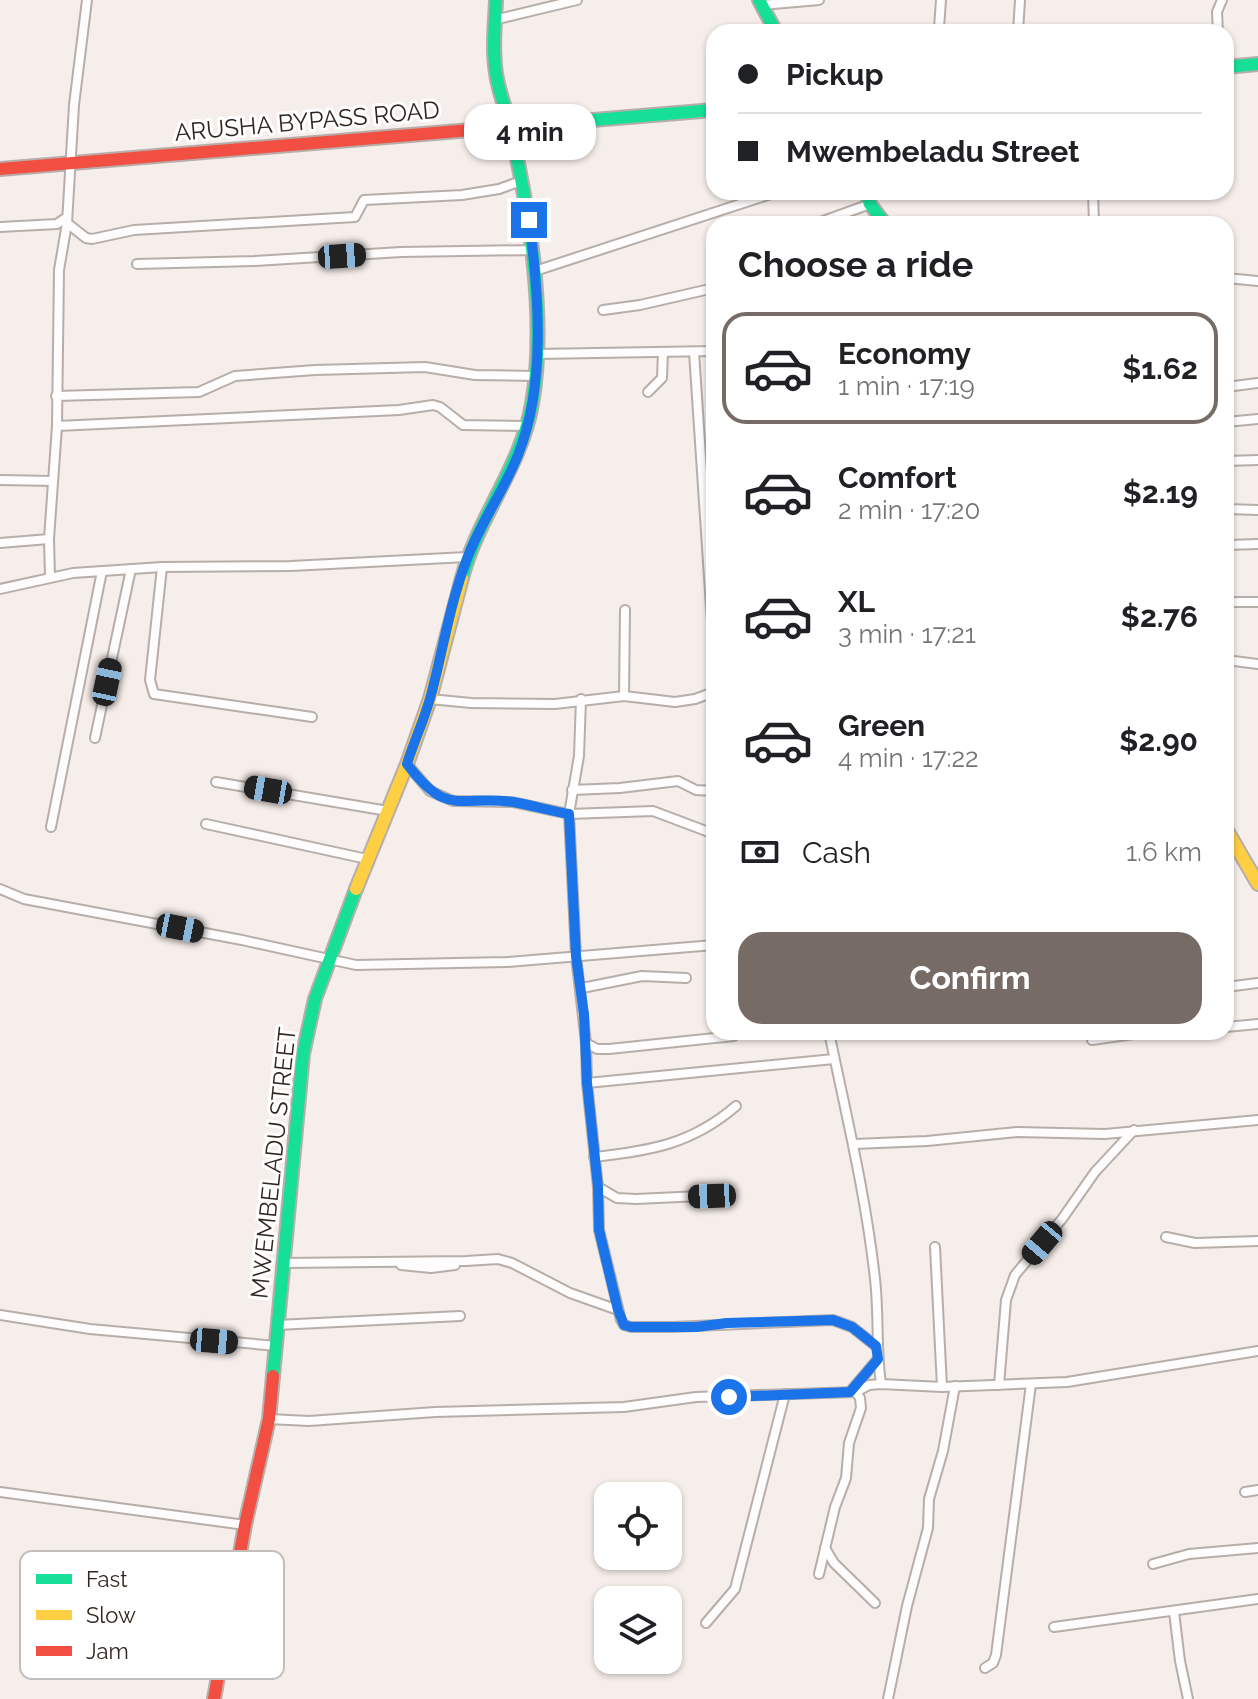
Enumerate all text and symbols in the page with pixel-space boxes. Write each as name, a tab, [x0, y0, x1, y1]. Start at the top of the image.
text: Pickup	[786, 57, 884, 92]
street label: ARUSHA BYPASS ROAD	[173, 95, 441, 147]
callout: 4 min	[463, 104, 595, 160]
text: 4 min	[496, 117, 564, 147]
text: Mwembeladu Street	[786, 134, 1080, 169]
route end	[511, 202, 547, 238]
car	[317, 242, 367, 270]
text: Choose a ride	[738, 243, 973, 285]
icon: car	[742, 332, 814, 404]
text: Economy	[838, 336, 971, 371]
text: $1.62	[1122, 351, 1198, 386]
text: 1 min · 17:19	[838, 371, 975, 401]
icon: car	[742, 456, 814, 528]
text: Comfort	[838, 460, 957, 495]
text: $2.19	[1123, 475, 1198, 510]
text: 2 min · 17:20	[838, 495, 980, 525]
icon: car	[742, 580, 814, 652]
text: XL	[838, 584, 875, 619]
text: $2.76	[1121, 599, 1198, 634]
text: 3 min · 17:21	[838, 619, 976, 649]
car	[90, 656, 124, 708]
icon: car	[742, 704, 814, 776]
text: Green	[838, 708, 925, 743]
text: $2.90	[1119, 723, 1198, 758]
text: 4 min · 17:22	[838, 743, 979, 773]
car	[242, 774, 294, 806]
icon: cash	[738, 830, 782, 874]
text: Cash	[802, 835, 871, 870]
text: 1.6 km	[1126, 837, 1202, 867]
car	[154, 912, 206, 944]
button: Confirm	[738, 932, 1202, 1024]
street label: MWEMBELADU STREET	[244, 1026, 302, 1300]
car	[688, 1183, 736, 1209]
car	[1017, 1217, 1067, 1269]
car	[189, 1327, 239, 1355]
route start	[711, 1379, 747, 1415]
map controls	[594, 1482, 682, 1674]
button: locate	[594, 1482, 682, 1570]
legend	[20, 1551, 284, 1679]
text: Fast	[86, 1566, 128, 1592]
button: layers	[594, 1586, 682, 1674]
text: Slow	[86, 1602, 136, 1628]
text: Jam	[86, 1638, 129, 1664]

